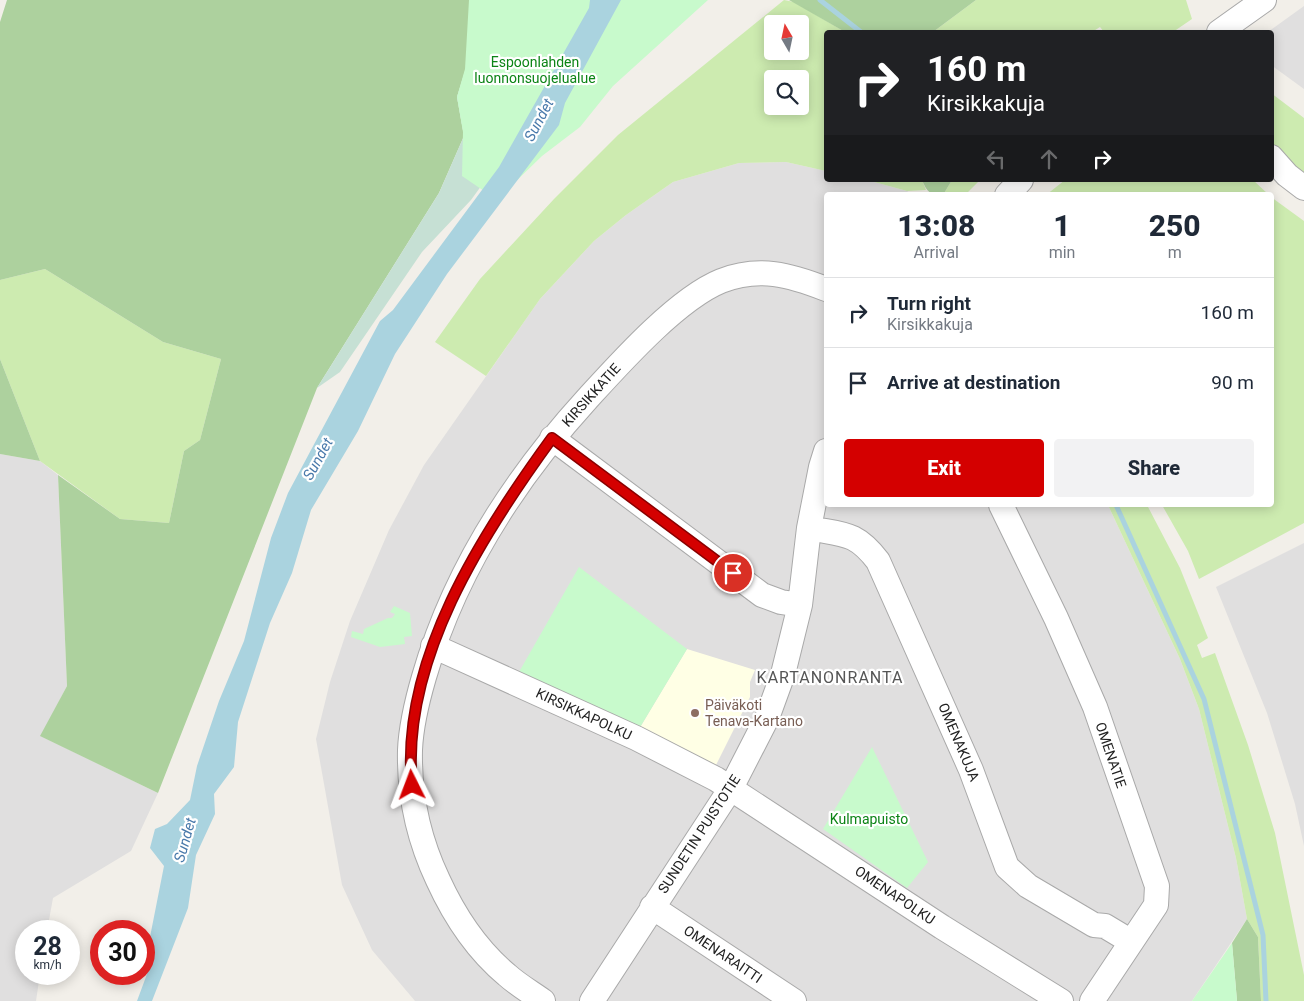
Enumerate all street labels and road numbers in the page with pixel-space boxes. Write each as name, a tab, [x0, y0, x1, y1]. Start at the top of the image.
street label: KIRSIKKATIE	[559, 360, 623, 430]
street label: KIRSIKKAPOLKU	[534, 685, 634, 743]
street label: OMENAKUJA	[935, 700, 983, 784]
street label: OMENATIE	[1092, 720, 1130, 790]
street label: SUNDETIN PUISTOTIE	[655, 772, 743, 896]
street label: OMENAPOLKU	[852, 862, 938, 928]
street label: OMENARAITTI	[681, 922, 765, 986]

